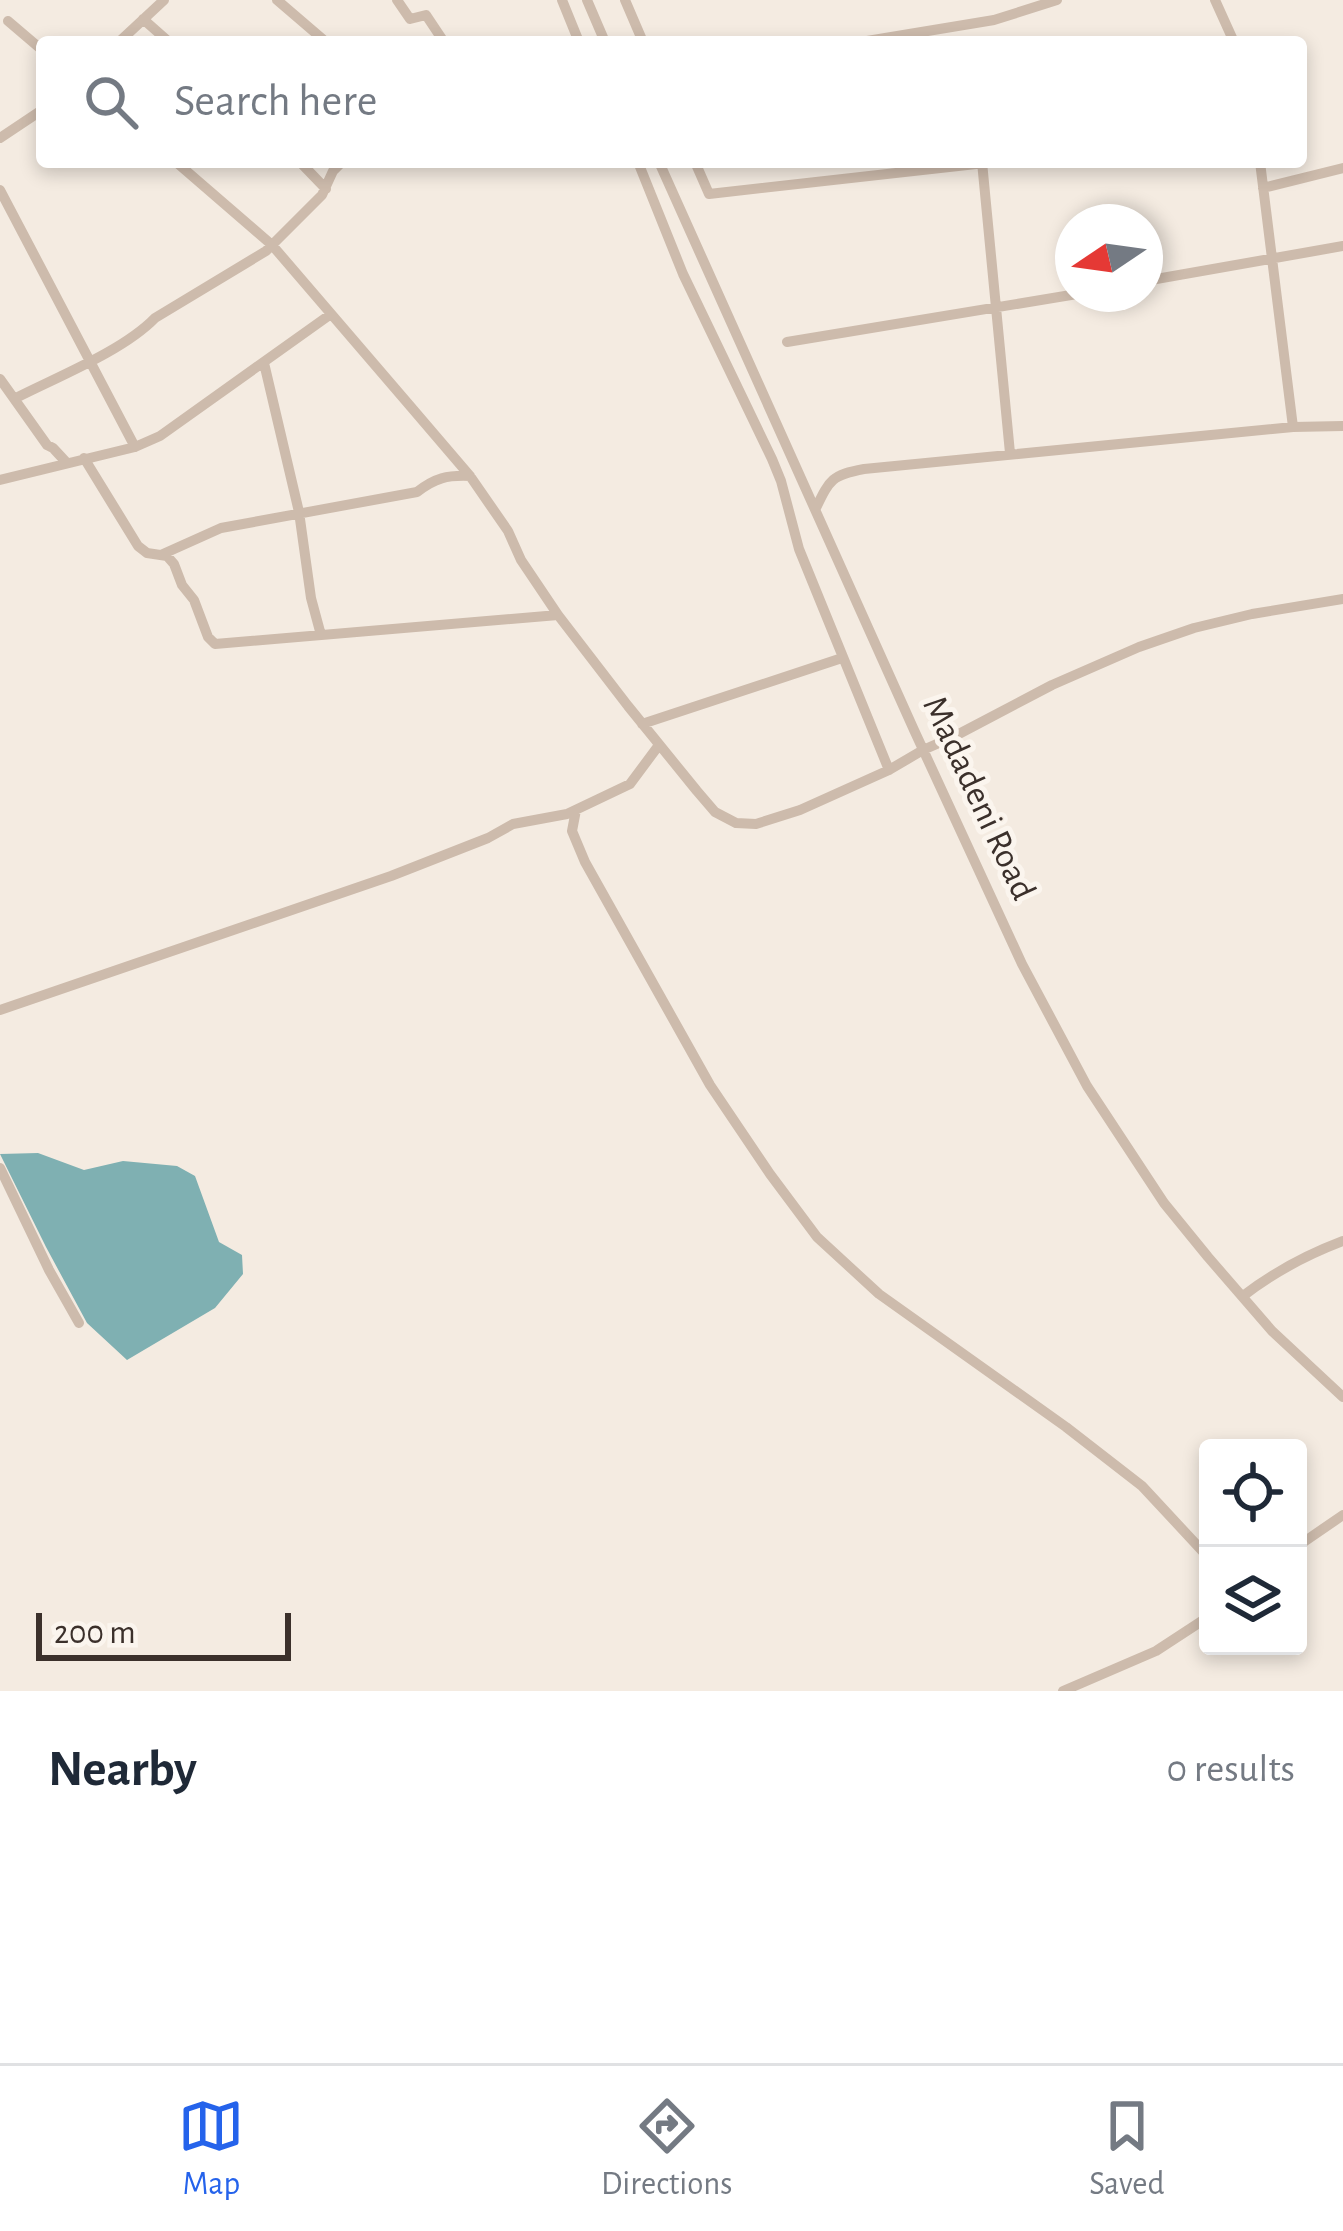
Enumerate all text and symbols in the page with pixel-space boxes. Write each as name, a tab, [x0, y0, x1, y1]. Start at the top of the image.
search box	[36, 36, 1307, 168]
icon: search	[78, 69, 144, 135]
text: Search here	[174, 79, 377, 124]
north arrow	[1055, 204, 1163, 312]
street label: Madadeni Road	[916, 691, 1042, 905]
map controls	[1199, 1439, 1307, 1655]
button: locate	[1199, 1439, 1307, 1547]
button: layers	[1199, 1547, 1307, 1655]
scale bar	[36, 1607, 291, 1660]
text: 200 m	[54, 1617, 136, 1650]
text: Nearby	[48, 1744, 197, 1795]
text: 0 results	[1167, 1750, 1295, 1789]
tab: Map	[178, 2093, 244, 2205]
tab: Directions	[601, 2093, 732, 2205]
tab: Saved	[1089, 2093, 1165, 2205]

